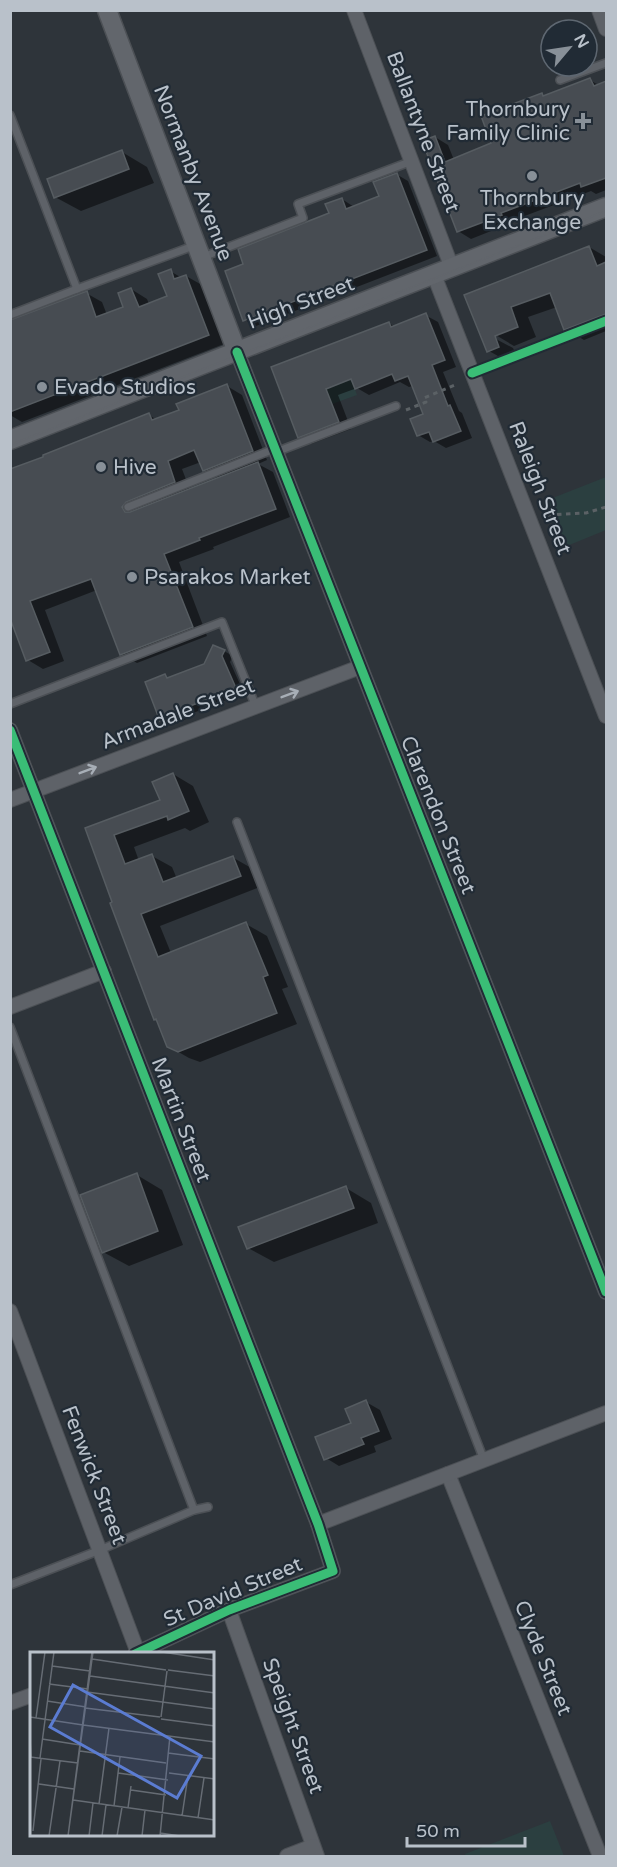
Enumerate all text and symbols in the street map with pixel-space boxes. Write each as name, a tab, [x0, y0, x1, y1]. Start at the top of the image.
north arrow	[539, 18, 599, 78]
text: N	[569, 31, 593, 52]
street label: Ballantyne Street	[381, 48, 465, 216]
street label: Normanby Avenue	[148, 82, 238, 265]
place label: Thornbury Family Clinic	[446, 97, 570, 146]
marker: Thornbury Family Clinic	[574, 112, 592, 130]
marker: Thornbury Exchange	[525, 169, 539, 183]
place label: Thornbury Exchange	[480, 186, 584, 235]
street label: High Street	[244, 271, 358, 335]
place label: Evado Studios	[54, 375, 196, 400]
marker: Evado Studios	[35, 380, 49, 394]
street label: Raleigh Street	[503, 418, 577, 558]
place label: Hive	[113, 455, 157, 480]
marker: Hive	[94, 460, 108, 474]
place label: Psarakos Market	[144, 565, 311, 590]
marker: Psarakos Market	[125, 570, 139, 584]
street label: Armadale Street	[98, 673, 258, 755]
one-way arrow	[281, 688, 299, 699]
street label: Clarendon Street	[395, 732, 481, 898]
one-way arrow	[79, 764, 97, 775]
street label: Martin Street	[146, 1054, 216, 1186]
street label: Fenwick Street	[56, 1402, 132, 1548]
street label: St David Street	[160, 1552, 306, 1632]
street label: Clyde Street	[509, 1597, 577, 1719]
inset map	[30, 1652, 214, 1837]
street label: Speight Street	[257, 1655, 329, 1797]
scale bar	[407, 1810, 526, 1848]
text: 50 m	[416, 1820, 460, 1842]

